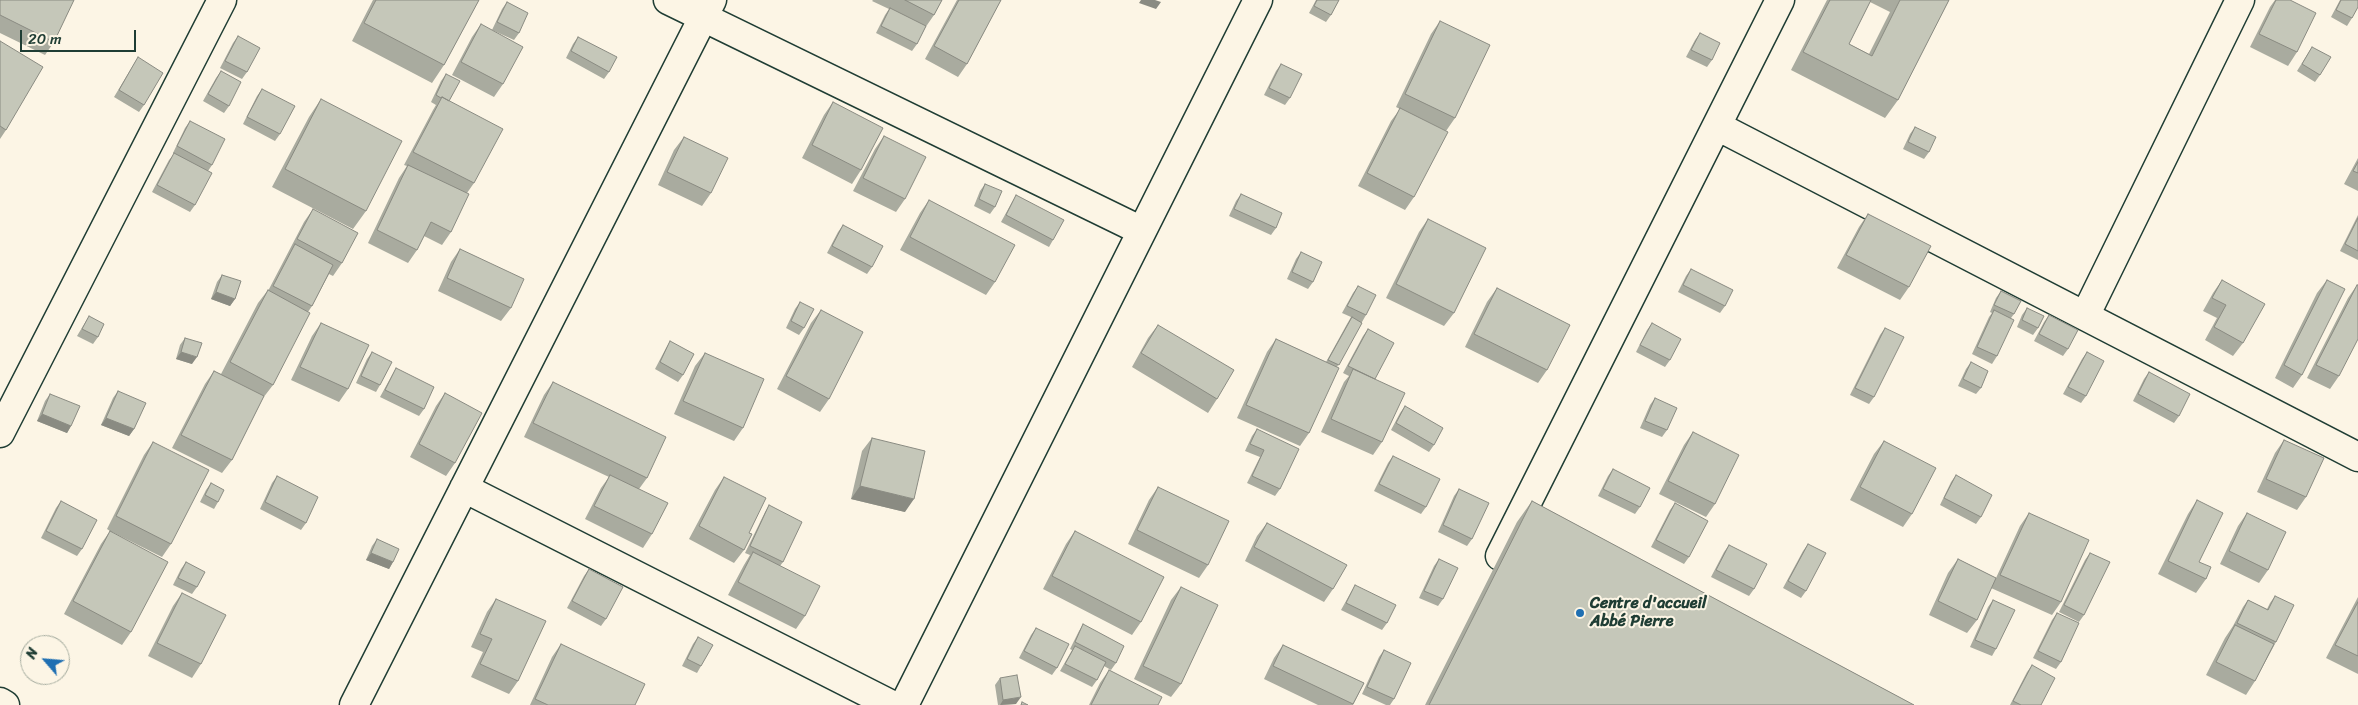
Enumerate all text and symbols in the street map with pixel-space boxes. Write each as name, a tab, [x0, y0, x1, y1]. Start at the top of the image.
scale bar	[22, 20, 139, 52]
text: 20 m	[28, 26, 62, 52]
place label: Centre d'accueil Abbé Pierre	[1590, 594, 1706, 632]
marker: Centre d'accueil Abbé Pierre	[1574, 607, 1586, 619]
north arrow	[20, 635, 70, 685]
text: N	[19, 643, 45, 663]

